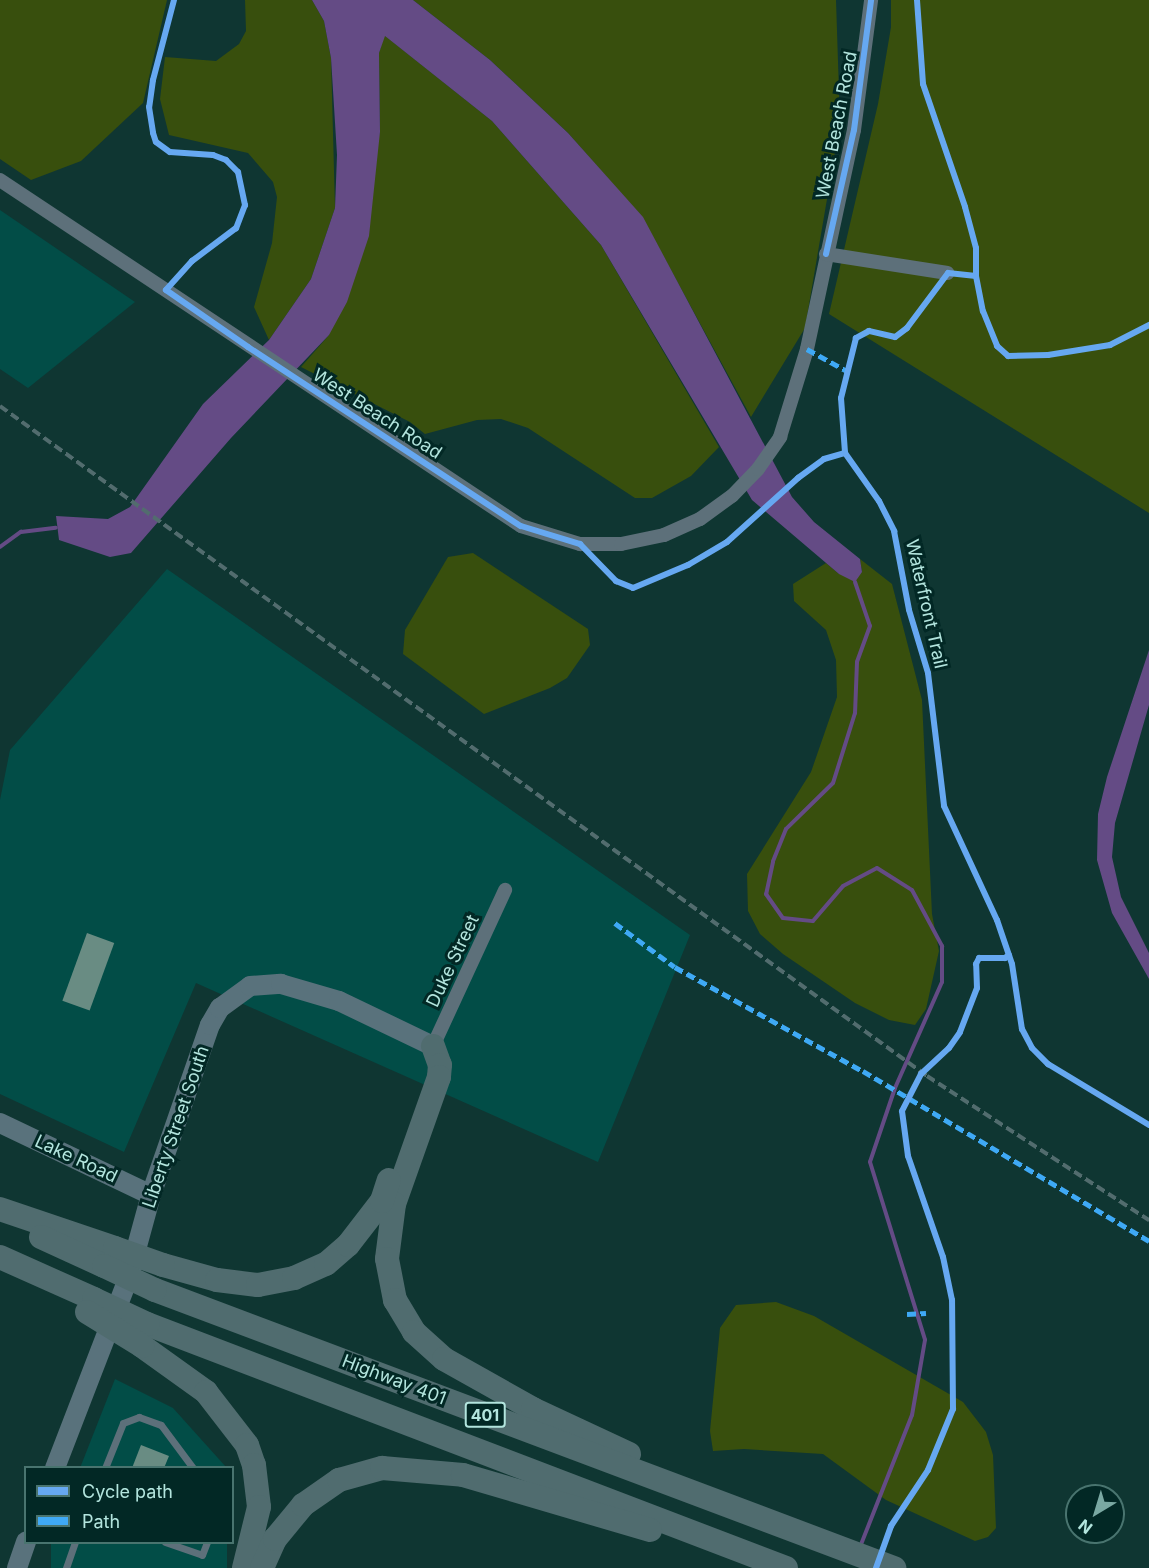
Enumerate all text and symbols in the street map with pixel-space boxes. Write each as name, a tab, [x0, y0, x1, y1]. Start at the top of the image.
street label: West Beach Road	[812, 49, 862, 201]
street label: West Beach Road	[308, 364, 446, 464]
street label: Waterfront Trail	[901, 537, 951, 671]
street label: Duke Street	[422, 911, 484, 1011]
street label: Liberty Street South	[138, 1043, 214, 1211]
street label: Lake Road	[31, 1130, 121, 1188]
street label: Highway 401	[339, 1350, 449, 1410]
road number: 401	[464, 1402, 506, 1428]
legend	[24, 1466, 234, 1544]
text: Cycle path	[82, 1481, 173, 1502]
north arrow	[1065, 1484, 1125, 1544]
text: Path	[82, 1511, 120, 1532]
text: N	[1074, 1515, 1096, 1538]

